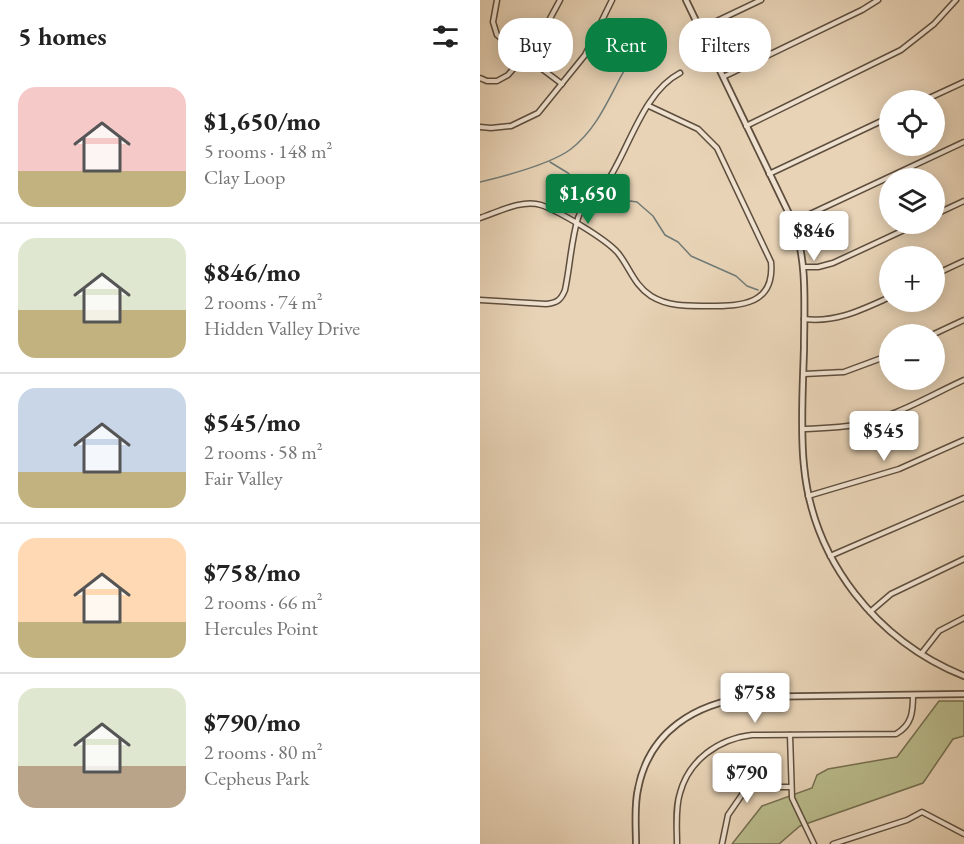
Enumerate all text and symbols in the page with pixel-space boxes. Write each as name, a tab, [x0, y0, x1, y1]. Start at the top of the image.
chip: Buy	[498, 18, 573, 72]
chip: Rent	[585, 18, 667, 72]
chip: Filters	[679, 18, 771, 72]
text: 5 homes	[18, 19, 107, 53]
icon: filters	[429, 20, 462, 53]
map controls	[879, 90, 945, 390]
button: locate	[879, 90, 945, 156]
text: $1,650/mo	[204, 104, 320, 138]
icon: home	[66, 111, 138, 183]
text: 5 rooms · 148 m²	[204, 138, 332, 164]
text: Clay Loop	[204, 164, 285, 190]
button: layers	[879, 168, 945, 234]
pin: $1,650	[539, 174, 637, 225]
text: $1,650	[560, 180, 616, 206]
pin: $846	[778, 211, 850, 262]
text: $846	[794, 217, 834, 243]
button: +	[879, 246, 945, 312]
text: $846/mo	[204, 255, 300, 289]
icon: home	[66, 262, 138, 334]
text: 2 rooms · 74 m²	[204, 289, 323, 315]
text: Hidden Valley Drive	[204, 315, 360, 341]
button: −	[879, 324, 945, 390]
text: $545/mo	[204, 405, 300, 439]
pin: $545	[848, 411, 920, 462]
icon: home	[66, 412, 138, 484]
text: $545	[864, 417, 904, 443]
text: 2 rooms · 58 m²	[204, 439, 323, 465]
text: Fair Valley	[204, 465, 283, 491]
text: $758/mo	[204, 555, 300, 589]
icon: home	[66, 562, 138, 634]
text: 2 rooms · 66 m²	[204, 589, 323, 615]
text: Hercules Point	[204, 615, 318, 641]
pin: $758	[719, 673, 791, 724]
text: $758	[735, 679, 775, 705]
text: $790/mo	[204, 705, 300, 739]
icon: home	[66, 712, 138, 784]
text: 2 rooms · 80 m²	[204, 739, 323, 765]
pin: $790	[711, 753, 783, 804]
text: $790	[727, 759, 767, 785]
text: Cepheus Park	[204, 765, 309, 791]

